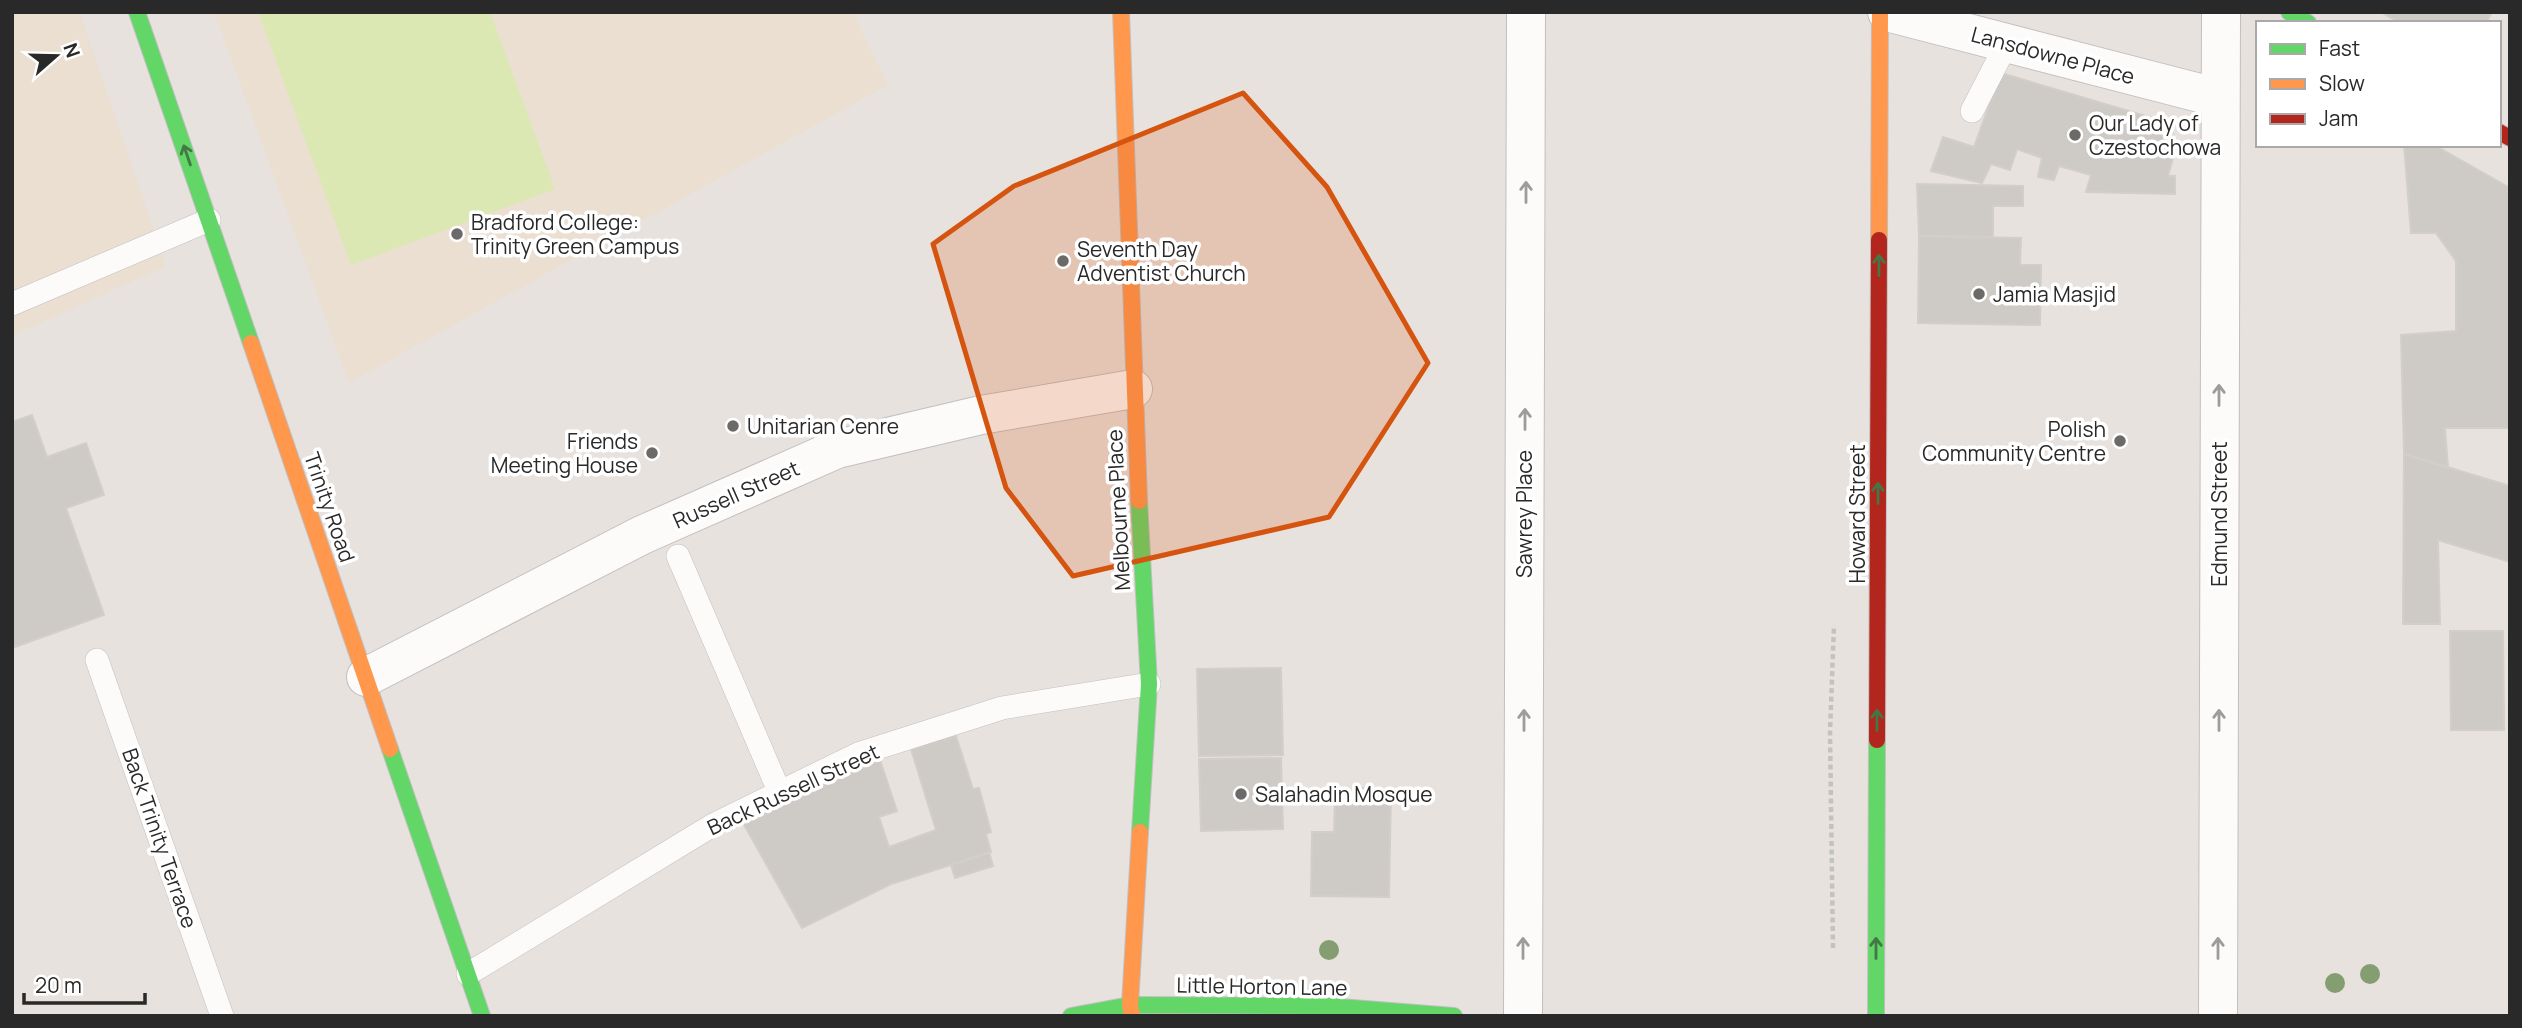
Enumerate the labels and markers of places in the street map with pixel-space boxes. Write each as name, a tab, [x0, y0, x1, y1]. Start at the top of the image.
place label: Our Lady of Czestochowa	[2089, 109, 2221, 161]
marker: Our Lady of Czestochowa	[2067, 127, 2083, 143]
place label: Bradford College: Trinity Green Campus	[471, 208, 679, 260]
marker: Bradford College: Trinity Green Campus	[449, 226, 465, 242]
place label: Seventh Day Adventist Church	[1077, 235, 1246, 287]
marker: Seventh Day Adventist Church	[1055, 253, 1071, 269]
place label: Jamia Masjid	[1993, 280, 2116, 308]
marker: Jamia Masjid	[1971, 286, 1987, 302]
place label: Unitarian Cenre	[747, 412, 899, 440]
place label: Polish Community Centre	[1922, 415, 2106, 467]
marker: Unitarian Cenre	[725, 418, 741, 434]
place label: Friends Meeting House	[491, 427, 638, 479]
marker: Polish Community Centre	[2112, 433, 2128, 449]
marker: Friends Meeting House	[644, 445, 660, 461]
place label: Salahadin Mosque	[1255, 780, 1433, 808]
marker: Salahadin Mosque	[1233, 786, 1249, 802]

